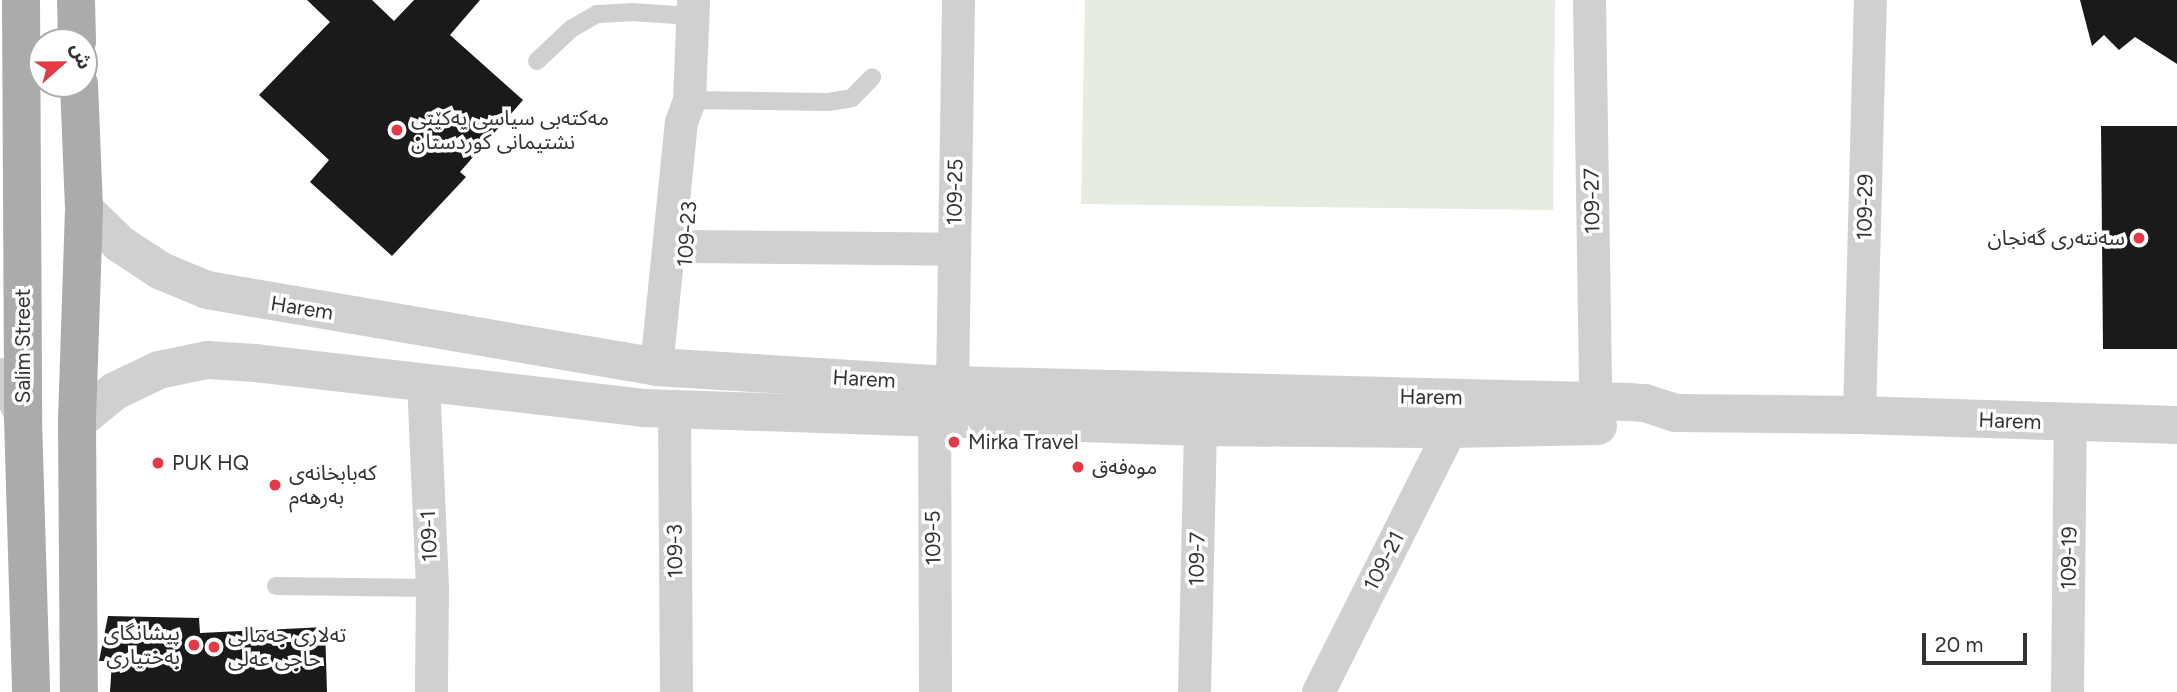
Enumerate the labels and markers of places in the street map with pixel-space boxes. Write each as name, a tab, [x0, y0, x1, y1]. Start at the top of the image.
place label: مەکتەبی سیاسی یەکێتی نشتیمانی کوردستان	[411, 105, 609, 155]
marker: مەکتەبی سیاسی یەکێتی نشتیمانی کوردستان	[389, 122, 405, 138]
place label: سەنتەری گەنجان	[1987, 225, 2125, 251]
marker: سەنتەری گەنجان	[2131, 230, 2147, 246]
place label: Mirka Travel	[968, 429, 1079, 455]
marker: Mirka Travel	[946, 434, 962, 450]
place label: PUK HQ	[172, 450, 249, 476]
place label: موەفەق	[1092, 454, 1157, 480]
marker: PUK HQ	[150, 455, 166, 471]
marker: موەفەق	[1070, 459, 1086, 475]
place label: کەبابخانەی بەرهەم	[289, 460, 377, 510]
marker: کەبابخانەی بەرهەم	[267, 477, 283, 493]
place label: پیشانگای بەختیاری	[104, 620, 180, 670]
place label: تەلاری جەمالی حاجی عەلی	[228, 622, 346, 672]
marker: پیشانگای بەختیاری	[186, 637, 202, 653]
marker: تەلاری جەمالی حاجی عەلی	[206, 639, 222, 655]

